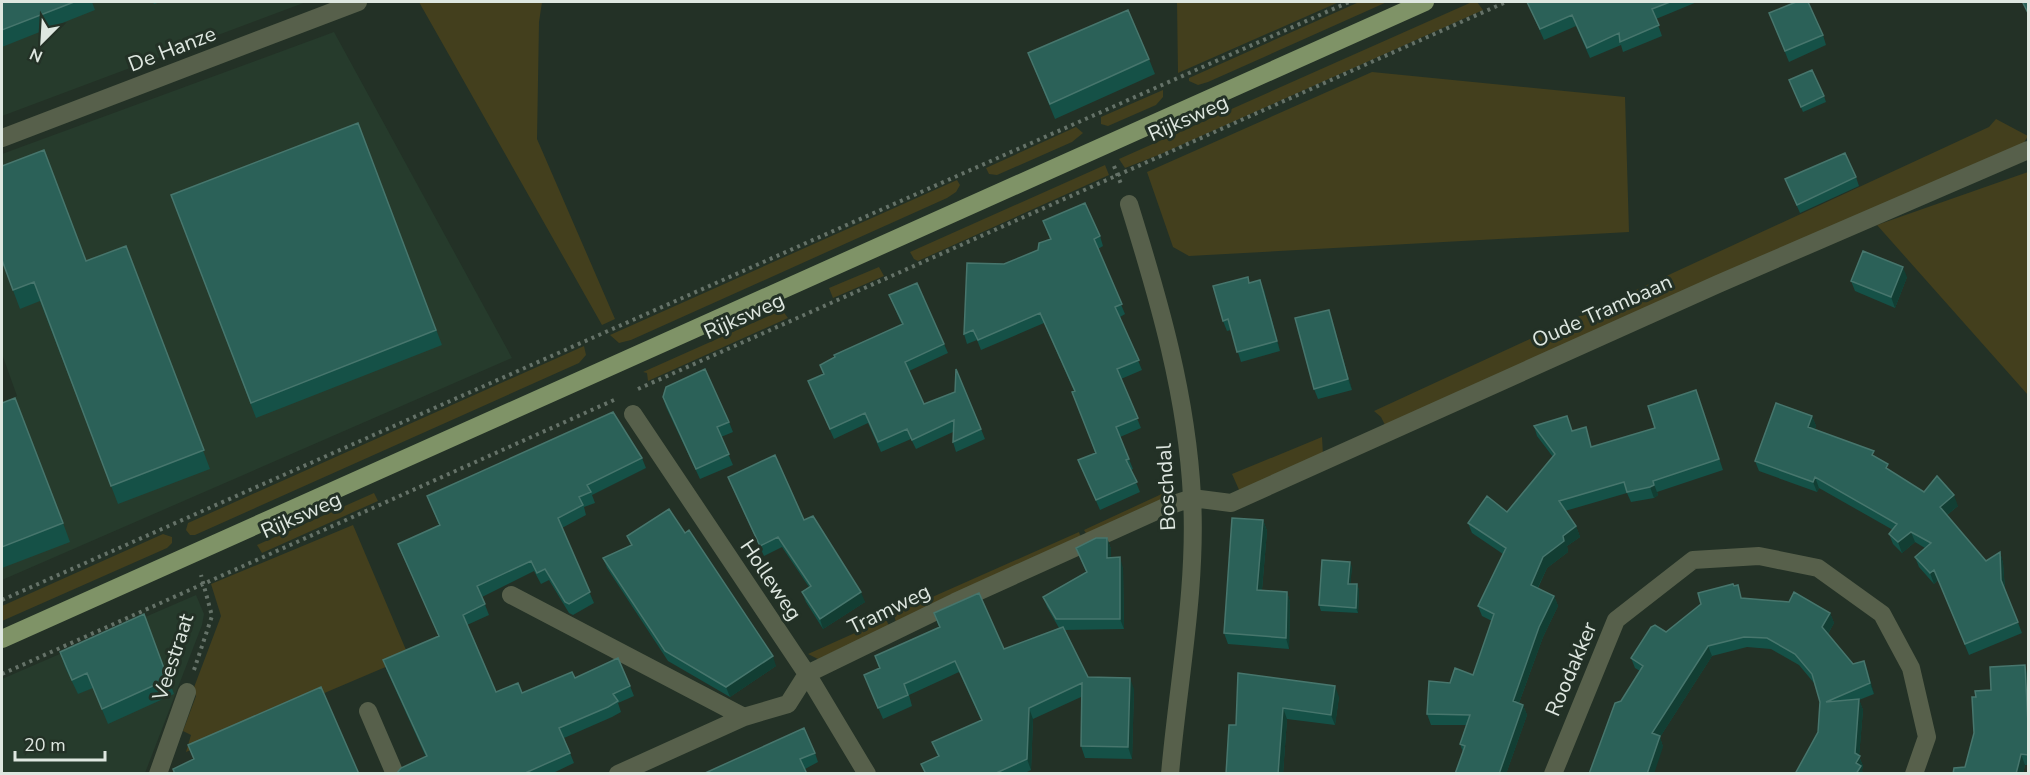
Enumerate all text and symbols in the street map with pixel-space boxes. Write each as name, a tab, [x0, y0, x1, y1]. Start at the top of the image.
north arrow	[12, 12, 72, 72]
street label: De Hanze	[124, 19, 220, 79]
text: N	[26, 42, 46, 67]
street label: Rijksweg	[1143, 88, 1233, 148]
street label: Oude Trambaan	[1527, 268, 1677, 354]
street label: Rijksweg	[699, 286, 789, 346]
street label: Boschdal	[1150, 442, 1182, 531]
street label: Rijksweg	[256, 485, 346, 545]
street label: Holleweg	[734, 534, 808, 626]
street label: Tramweg	[843, 577, 935, 641]
street label: Veestraat	[145, 609, 200, 705]
street label: Roodakker	[1539, 617, 1604, 720]
scale bar	[15, 724, 105, 762]
text: 20 m	[24, 733, 66, 757]

